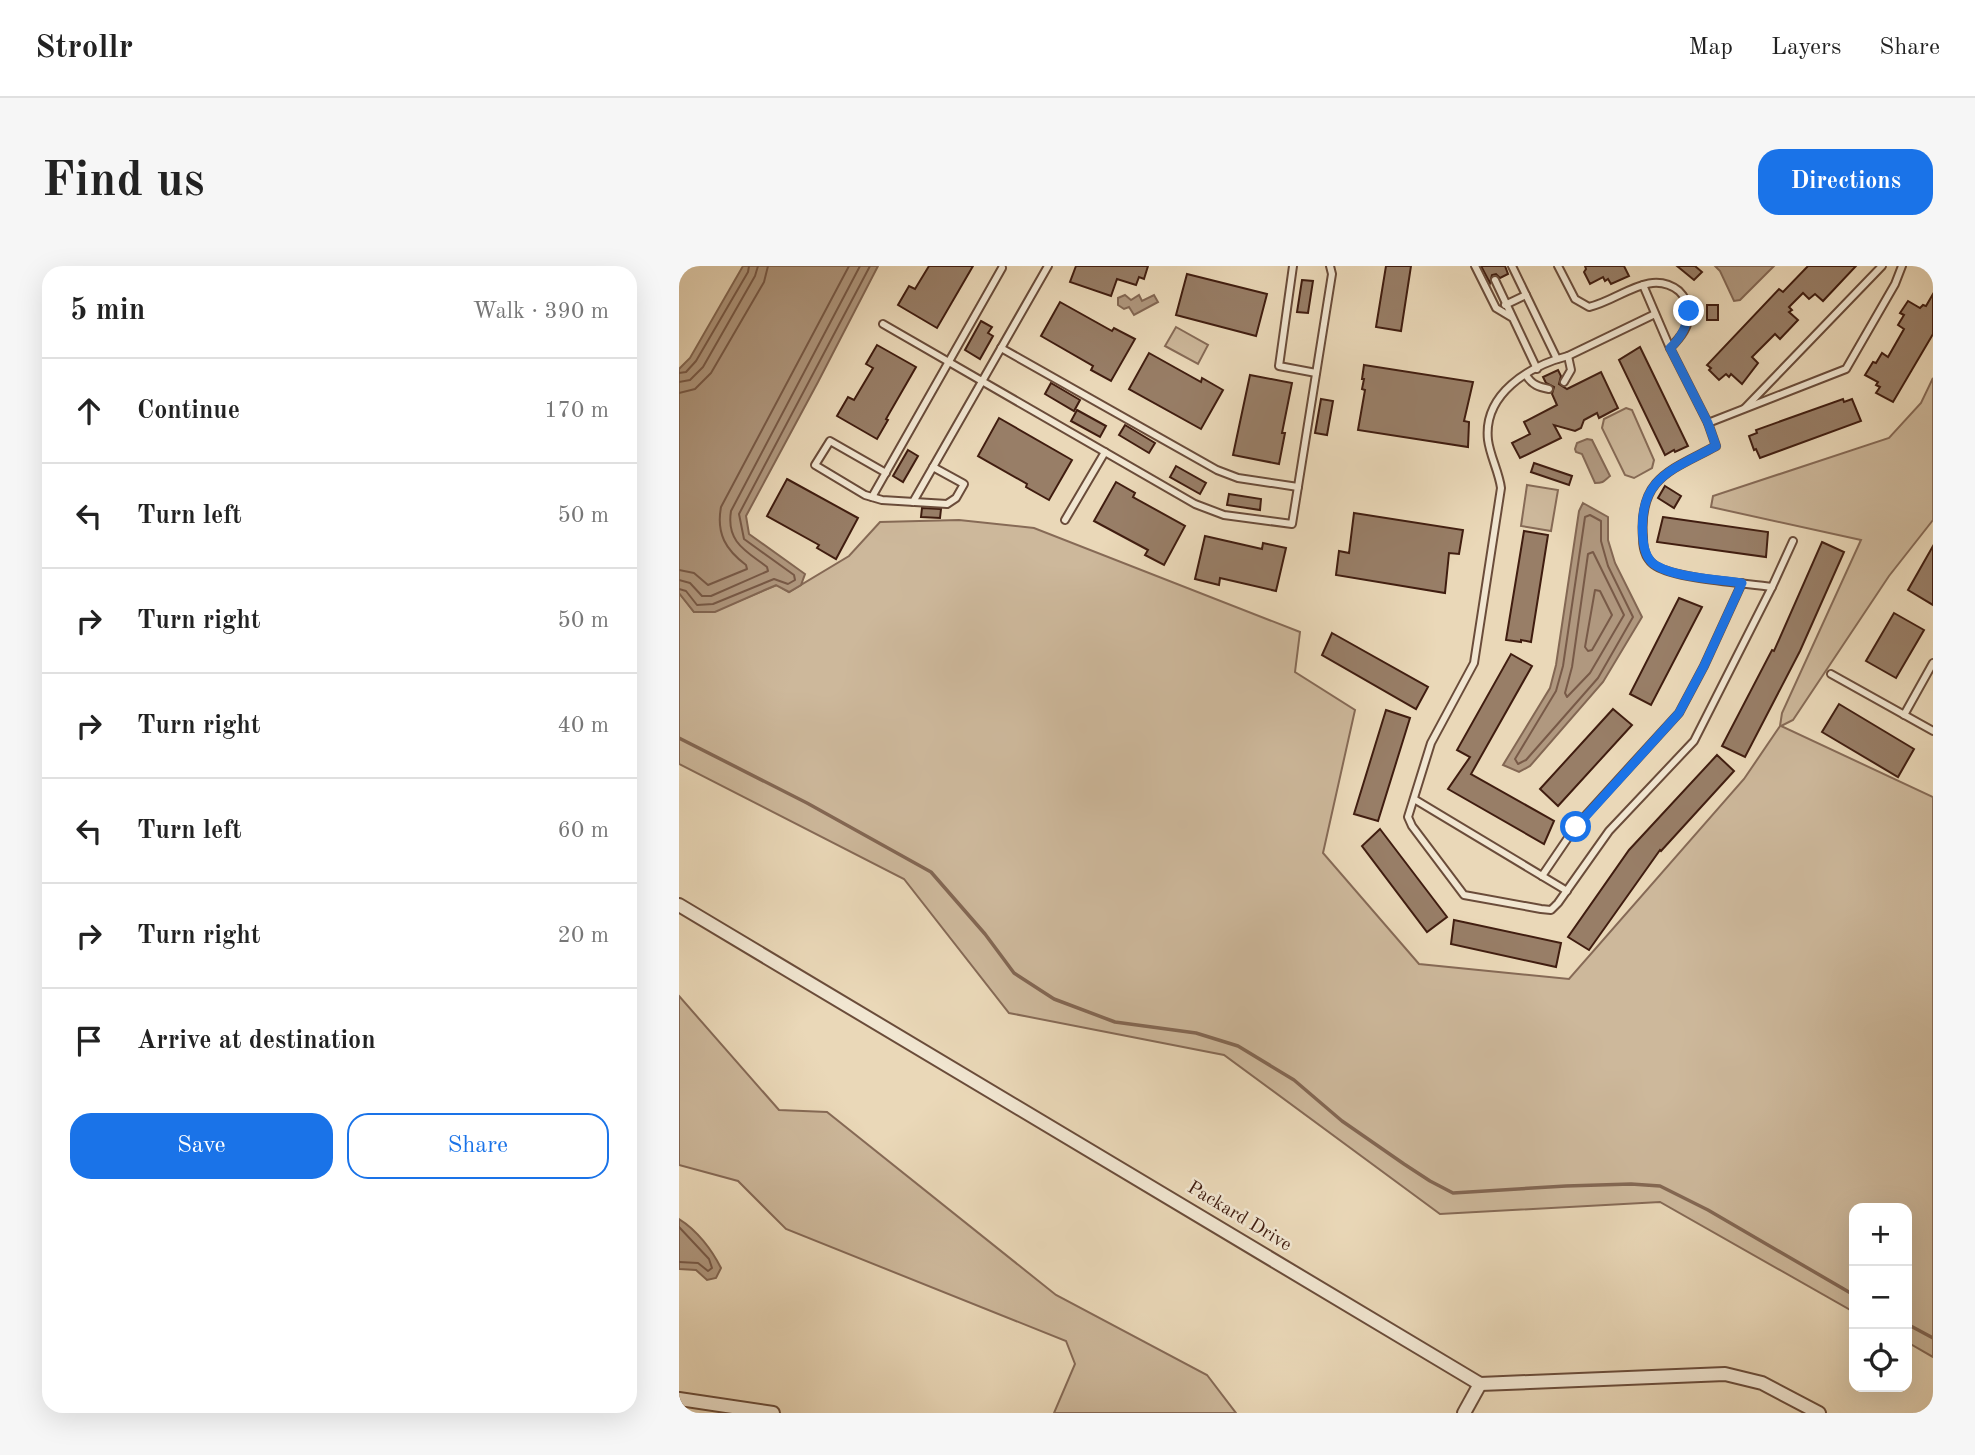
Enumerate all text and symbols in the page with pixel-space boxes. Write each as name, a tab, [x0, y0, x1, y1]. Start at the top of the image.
text: Strollr	[35, 32, 133, 65]
text: Map	[1689, 36, 1733, 60]
text: Layers	[1771, 36, 1841, 60]
text: Share	[1879, 36, 1940, 60]
button: Directions	[1758, 149, 1933, 215]
text: Find us	[42, 158, 205, 207]
route end	[1673, 295, 1704, 326]
text: 5 min	[70, 296, 145, 326]
text: Walk · 390 m	[473, 300, 609, 323]
icon: ahead	[70, 392, 108, 430]
text: Continue	[137, 398, 240, 424]
text: 170 m	[544, 399, 609, 422]
icon: left	[70, 497, 108, 535]
text: Turn left	[137, 503, 242, 529]
text: 50 m	[558, 504, 609, 527]
icon: right	[70, 602, 108, 640]
text: Turn right	[137, 608, 260, 634]
text: 50 m	[558, 609, 609, 632]
icon: right	[70, 707, 108, 745]
text: Turn right	[137, 713, 260, 739]
text: 40 m	[558, 714, 609, 737]
route start	[1560, 811, 1591, 842]
icon: left	[70, 812, 108, 850]
text: Turn left	[137, 818, 242, 844]
text: 60 m	[558, 819, 609, 842]
icon: right	[70, 917, 108, 955]
text: Turn right	[137, 923, 260, 949]
text: 20 m	[558, 924, 609, 947]
icon: arrive	[70, 1022, 108, 1060]
text: Arrive at destination	[137, 1028, 376, 1054]
button: Save	[70, 1113, 333, 1179]
button: Share	[347, 1113, 609, 1179]
street label: Packard Drive	[1184, 1179, 1294, 1255]
map controls	[1849, 1203, 1912, 1392]
button: +	[1849, 1203, 1912, 1266]
button: −	[1849, 1266, 1912, 1329]
button: locate	[1849, 1329, 1912, 1392]

